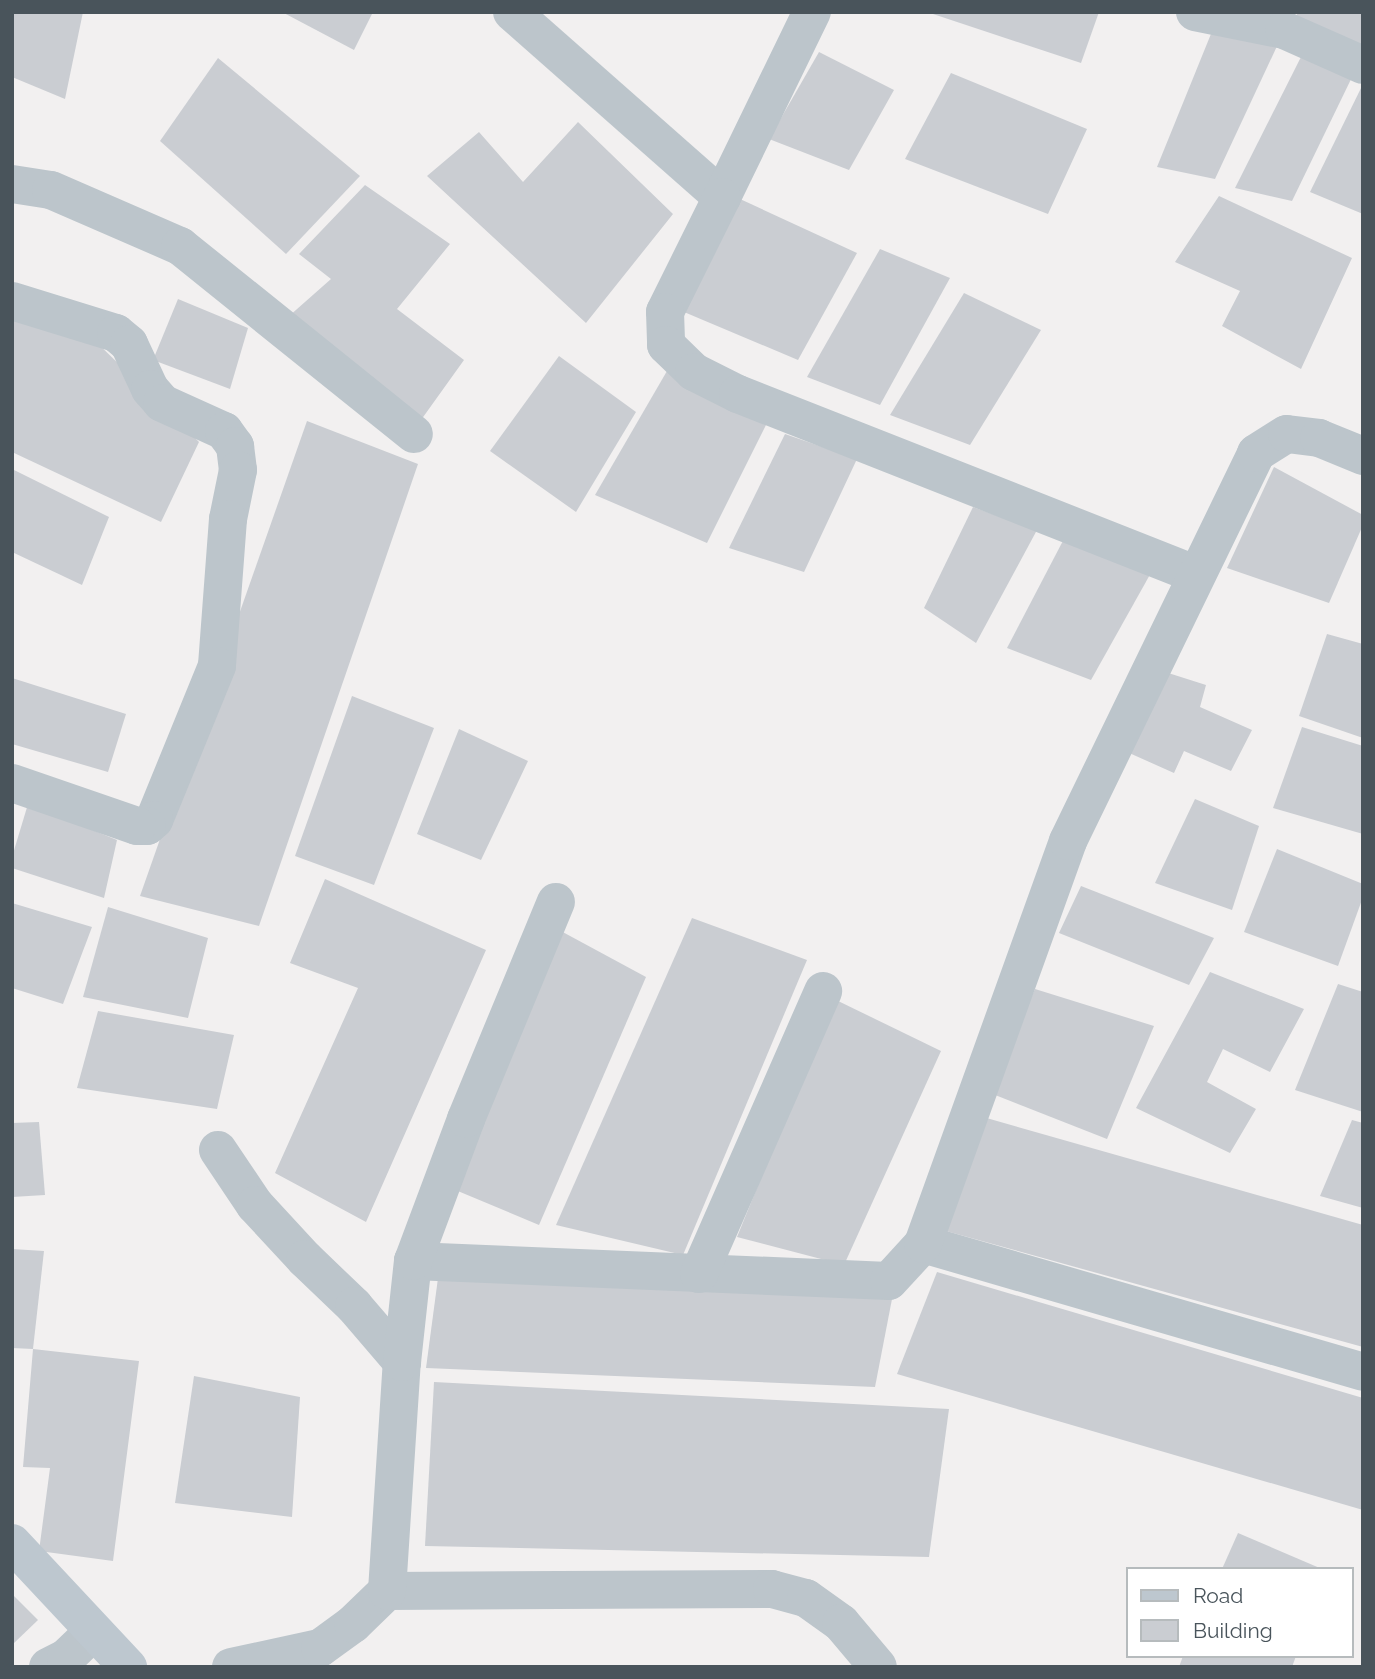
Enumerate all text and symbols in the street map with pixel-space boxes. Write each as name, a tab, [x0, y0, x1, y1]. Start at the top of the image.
legend	[1126, 1567, 1354, 1658]
text: Road	[1193, 1583, 1243, 1608]
text: Building	[1193, 1618, 1273, 1643]

